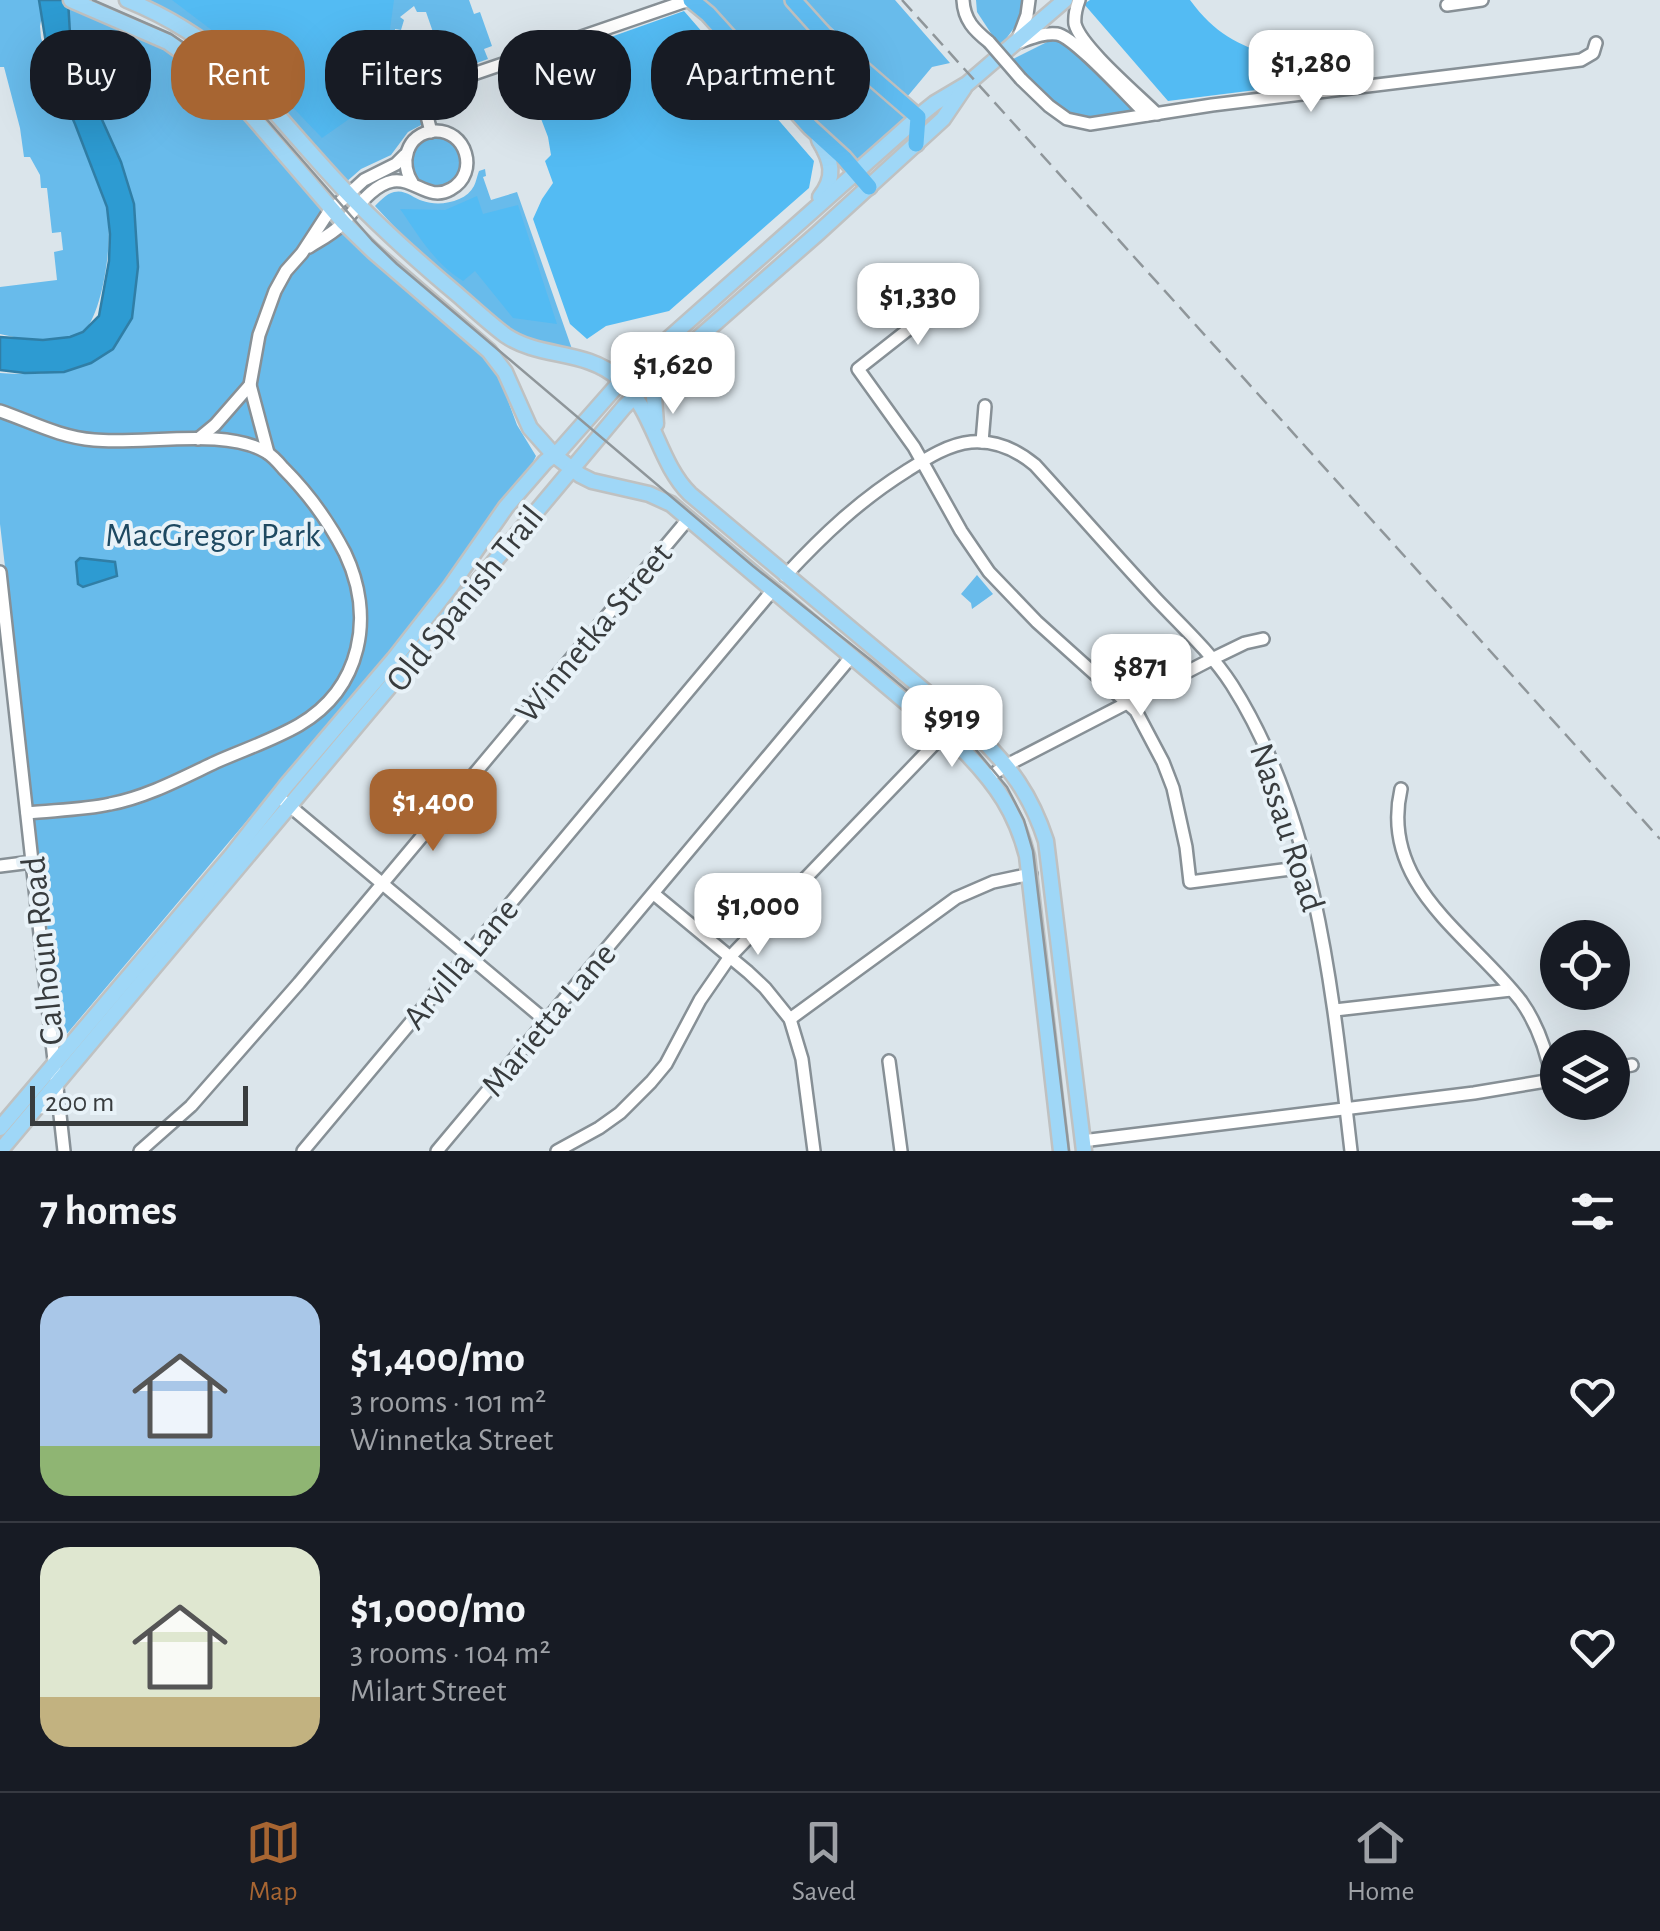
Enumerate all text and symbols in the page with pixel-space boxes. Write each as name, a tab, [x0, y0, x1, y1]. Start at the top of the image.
chip: Buy	[30, 30, 151, 120]
chip: Rent	[171, 30, 305, 120]
chip: Filters	[325, 30, 478, 120]
chip: New	[498, 30, 631, 120]
chip: Apartment	[651, 30, 870, 120]
pin: $1,280	[1230, 30, 1392, 115]
text: $1,280	[1271, 46, 1351, 78]
pin: $1,330	[837, 263, 999, 348]
text: $1,330	[879, 279, 957, 311]
pin: $1,620	[592, 332, 754, 417]
text: $1,620	[633, 348, 713, 380]
street label: Old Spanish Trail	[380, 500, 550, 698]
park label: MacGregor Park	[105, 518, 321, 553]
street label: Winnetka Street	[509, 537, 679, 729]
pin: $871	[1082, 634, 1200, 719]
text: $871	[1113, 650, 1169, 682]
pin: $919	[893, 685, 1011, 770]
text: $919	[924, 701, 980, 733]
street label: Nassau Road	[1243, 739, 1330, 916]
pin: $1,400	[352, 769, 514, 854]
text: $1,400	[392, 785, 474, 817]
street label: Calhoun Road	[16, 855, 71, 1047]
pin: $1,000	[677, 873, 839, 958]
text: $1,000	[716, 889, 800, 921]
street label: Arvilla Lane	[397, 892, 526, 1036]
map controls	[1540, 920, 1630, 1120]
button: locate	[1540, 920, 1630, 1010]
street label: Marietta Lane	[475, 937, 623, 1103]
button: layers	[1540, 1030, 1630, 1120]
scale bar	[30, 1081, 248, 1126]
text: 200 m	[45, 1089, 114, 1117]
icon: filters	[1565, 1184, 1620, 1239]
text: 7 homes	[40, 1190, 177, 1232]
icon: home	[120, 1336, 240, 1456]
text: $1,400/mo	[350, 1337, 525, 1379]
icon: heart	[1565, 1369, 1620, 1424]
text: 3 rooms · 101 m²	[350, 1386, 546, 1418]
text: Winnetka Street	[350, 1424, 553, 1456]
icon: home	[120, 1587, 240, 1707]
text: $1,000/mo	[350, 1588, 526, 1630]
icon: heart	[1565, 1620, 1620, 1675]
text: 3 rooms · 104 m²	[350, 1637, 551, 1669]
text: Milart Street	[350, 1675, 507, 1707]
tab: Map	[246, 1815, 301, 1909]
tab: Saved	[792, 1815, 856, 1909]
tab: Home	[1347, 1815, 1414, 1909]

